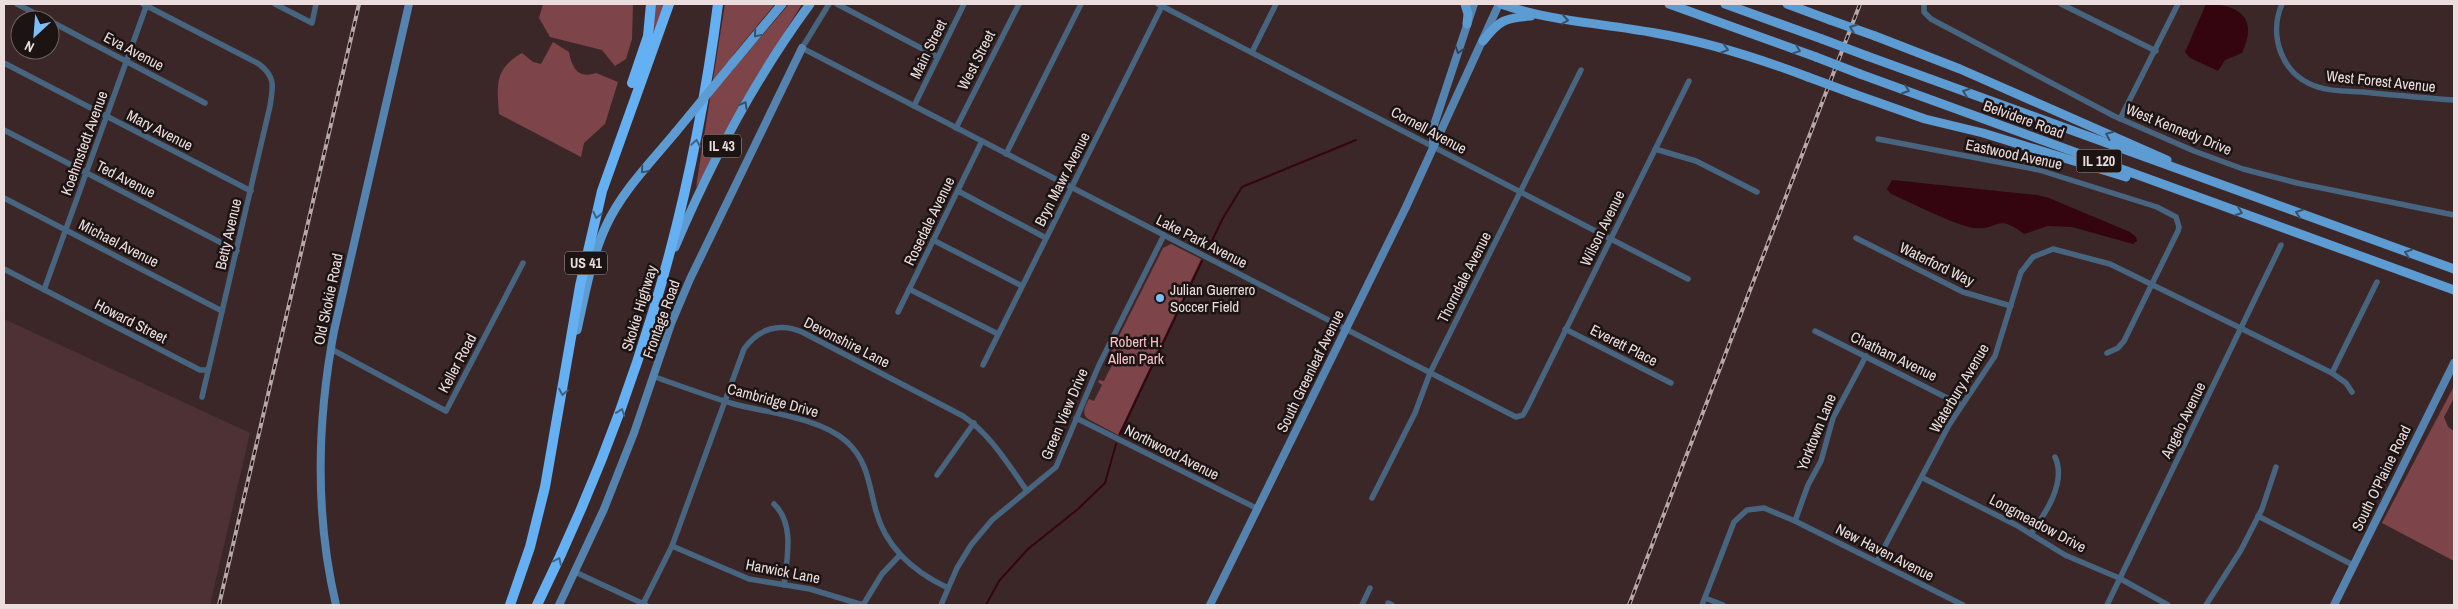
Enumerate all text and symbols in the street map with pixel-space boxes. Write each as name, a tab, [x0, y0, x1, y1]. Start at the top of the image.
north arrow	[10, 10, 60, 60]
one-way arrow	[1561, 14, 1570, 24]
street label: Main Street	[905, 15, 952, 82]
one-way arrow	[1849, 24, 1857, 34]
street label: Eva Avenue	[100, 26, 168, 76]
street label: West Street	[952, 26, 1000, 93]
one-way arrow	[754, 28, 763, 37]
text: N	[22, 37, 37, 57]
one-way arrow	[1720, 43, 1729, 53]
one-way arrow	[1792, 44, 1801, 54]
one-way arrow	[1455, 46, 1465, 54]
street label: West Forest Avenue	[2325, 65, 2437, 97]
one-way arrow	[1901, 84, 1910, 94]
street label: Koehmstedt Avenue	[55, 88, 113, 198]
one-way arrow	[1962, 88, 1970, 98]
street label: Belvidere Road	[1981, 95, 2067, 143]
street label: West Kennedy Drive	[2123, 98, 2235, 160]
one-way arrow	[738, 101, 748, 110]
street label: Cornell Avenue	[1387, 101, 1471, 159]
street label: Mary Avenue	[123, 104, 197, 156]
street label: Bryn Mawr Avenue	[1029, 128, 1095, 230]
one-way arrow	[2105, 130, 2114, 141]
road number: IL 43	[703, 134, 741, 158]
street label: Eastwood Avenue	[1964, 134, 2064, 175]
one-way arrow	[690, 139, 700, 147]
road number: IL 120	[2076, 150, 2122, 172]
street label: Ted Avenue	[93, 155, 159, 203]
one-way arrow	[641, 164, 650, 173]
street label: Rosedale Avenue	[898, 173, 960, 269]
street label: Wilson Avenue	[1575, 186, 1629, 269]
street label: Betty Avenue	[210, 196, 246, 272]
one-way arrow	[2235, 207, 2243, 217]
street label: Lake Park Avenue	[1153, 209, 1251, 273]
one-way arrow	[2295, 209, 2304, 219]
one-way arrow	[592, 211, 603, 220]
street label: Michael Avenue	[75, 214, 163, 272]
street label: Thorndale Avenue	[1432, 228, 1496, 326]
street label: Waterford Way	[1896, 237, 1979, 292]
one-way arrow	[2405, 249, 2413, 259]
street label: Old Skokie Road	[308, 251, 348, 347]
road number: US 41	[565, 252, 607, 274]
street label: Skokie Highway	[616, 262, 662, 354]
street label: Frontage Road	[637, 277, 685, 361]
place label: Julian Guerrero Soccer Field	[1170, 279, 1256, 317]
marker: Julian Guerrero Soccer Field	[1154, 292, 1166, 304]
street label: Howard Street	[91, 294, 171, 348]
street label: South Greenleaf Avenue	[1271, 306, 1349, 436]
street label: Devonshire Lane	[800, 311, 894, 373]
street label: Everett Place	[1587, 319, 1662, 371]
street label: Chatham Avenue	[1847, 326, 1941, 386]
street label: Keller Road	[433, 330, 481, 396]
park label: Robert H. Allen Park	[1107, 331, 1165, 369]
street label: Waterbury Avenue	[1924, 339, 1994, 436]
street label: Green View Drive	[1035, 365, 1093, 463]
street label: Cambridge Drive	[725, 378, 821, 422]
street label: Angelo Avenue	[2155, 378, 2211, 463]
one-way arrow	[558, 388, 568, 396]
street label: Yorktown Lane	[1791, 390, 1841, 474]
one-way arrow	[615, 408, 625, 416]
street label: Northwood Avenue	[1121, 419, 1223, 485]
street label: South O'Plaine Road	[2346, 422, 2416, 534]
street label: Longmeadow Drive	[1986, 489, 2090, 557]
street label: New Haven Avenue	[1832, 518, 1938, 586]
street label: Harwick Lane	[744, 554, 822, 589]
one-way arrow	[552, 557, 562, 566]

